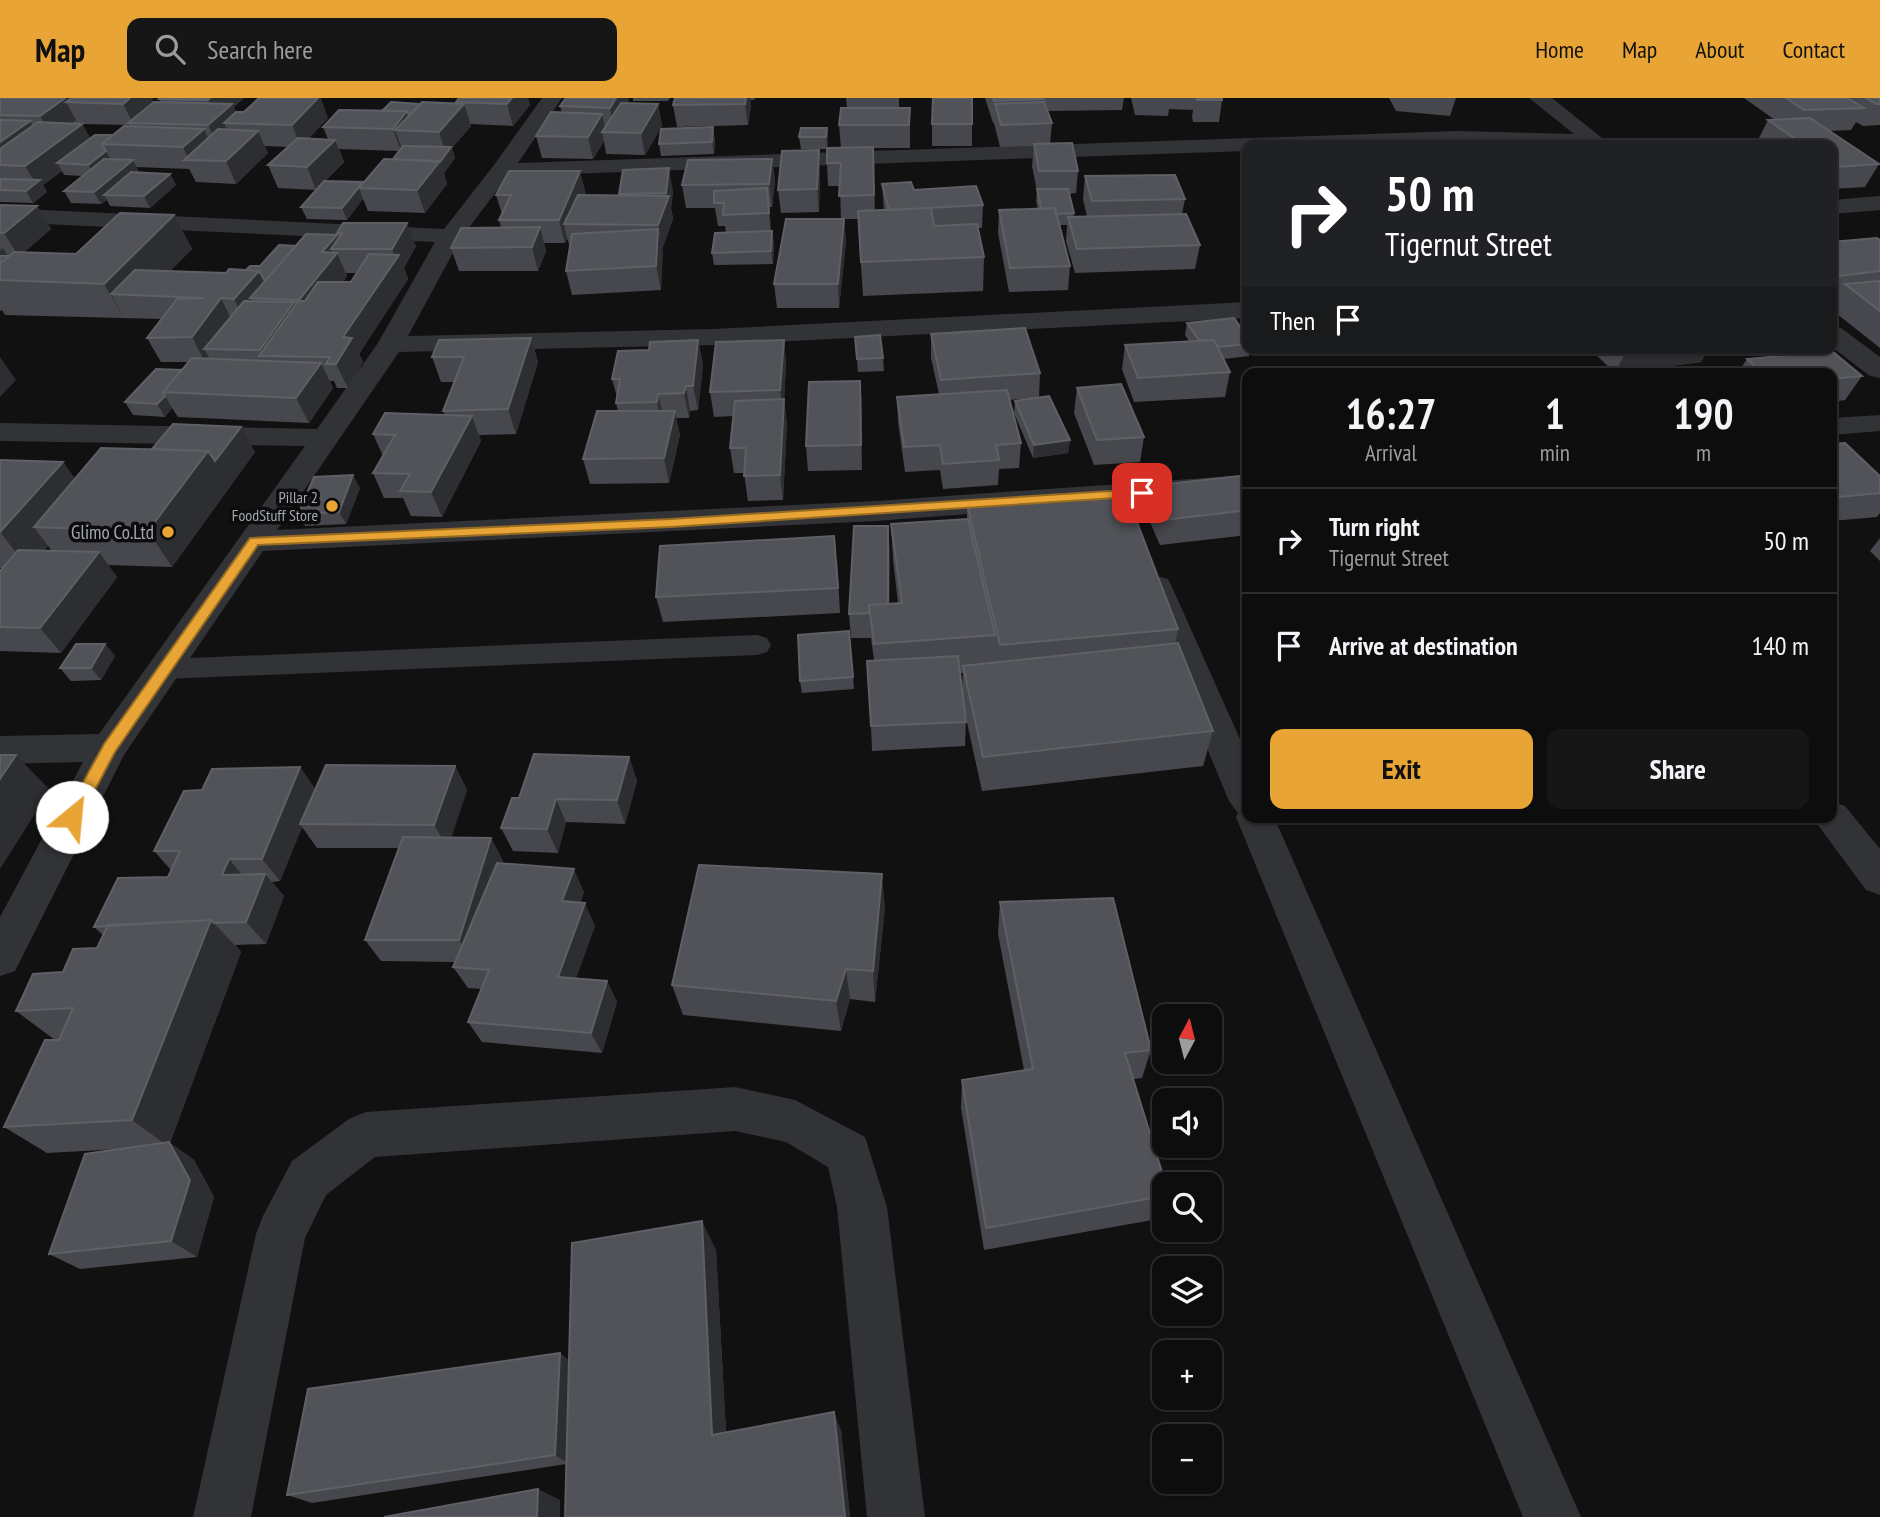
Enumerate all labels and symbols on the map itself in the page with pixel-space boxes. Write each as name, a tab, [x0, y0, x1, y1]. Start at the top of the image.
pin	[1112, 463, 1172, 523]
place label: Pillar 2 FoodStuff Store	[232, 487, 318, 525]
marker: Pillar 2 FoodStuff Store	[324, 498, 340, 514]
place label: Glimo Co.Ltd	[71, 520, 154, 544]
marker: Glimo Co.Ltd	[160, 524, 176, 540]
position arrow	[35, 780, 109, 854]
north arrow	[1152, 1004, 1222, 1074]

